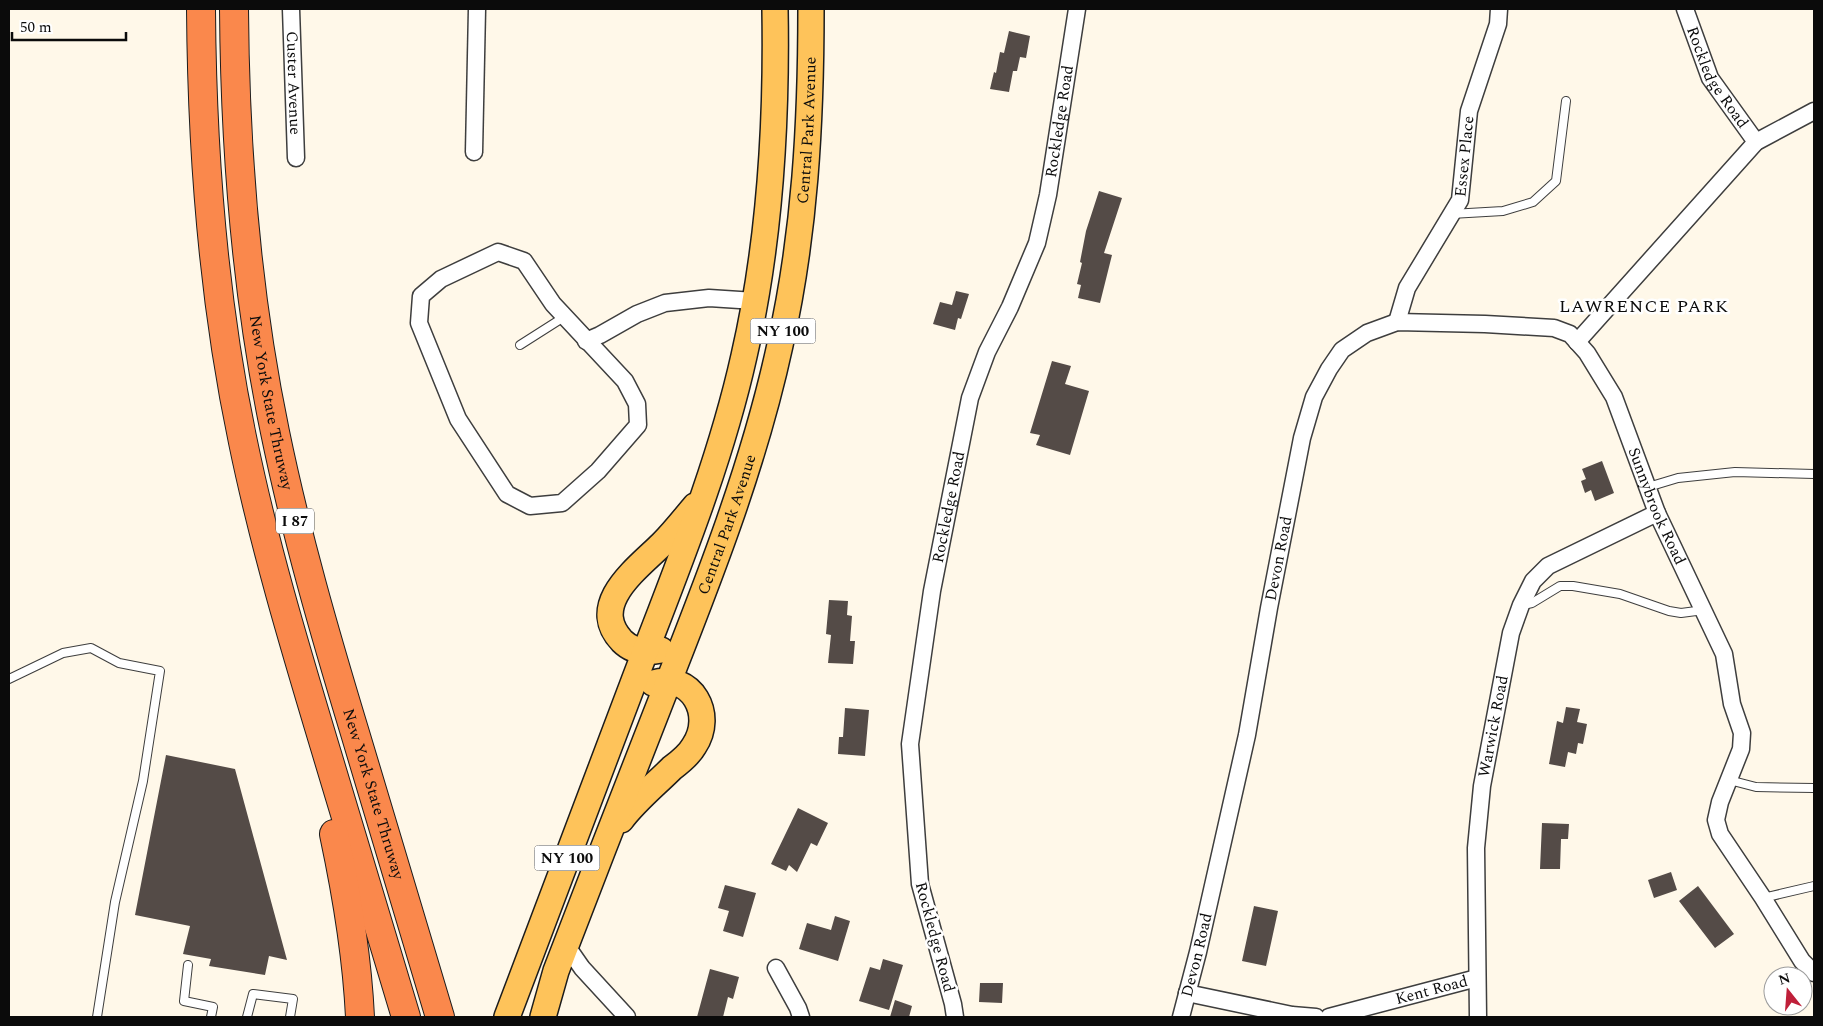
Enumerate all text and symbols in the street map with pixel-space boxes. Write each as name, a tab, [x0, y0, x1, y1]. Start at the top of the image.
scale bar	[12, 10, 126, 42]
text: 50 m	[20, 16, 52, 39]
street label: Rockledge Road	[1680, 23, 1754, 133]
street label: Custer Avenue	[280, 31, 307, 135]
street label: Central Park Avenue	[791, 56, 823, 205]
street label: Rockledge Road	[1039, 63, 1080, 179]
street label: Essex Place	[1448, 114, 1480, 198]
district label: LAWRENCE PARK	[1559, 293, 1729, 320]
street label: New York State Thruway	[243, 314, 300, 494]
road number: NY 100	[750, 318, 816, 344]
street label: Sunnybrook Road	[1622, 444, 1692, 569]
street label: Rockledge Road	[926, 449, 971, 565]
street label: Central Park Avenue	[691, 451, 762, 598]
road number: I 87	[276, 508, 314, 534]
street label: Devon Road	[1259, 514, 1299, 603]
street label: Warwick Road	[1472, 673, 1515, 779]
street label: New York State Thruway	[336, 706, 411, 884]
road number: NY 100	[534, 846, 600, 870]
street label: Rockledge Road	[909, 879, 961, 995]
street label: Devon Road	[1175, 911, 1218, 1000]
north arrow	[1763, 966, 1813, 1016]
text: N	[1776, 967, 1793, 991]
street label: Kent Road	[1393, 969, 1470, 1011]

